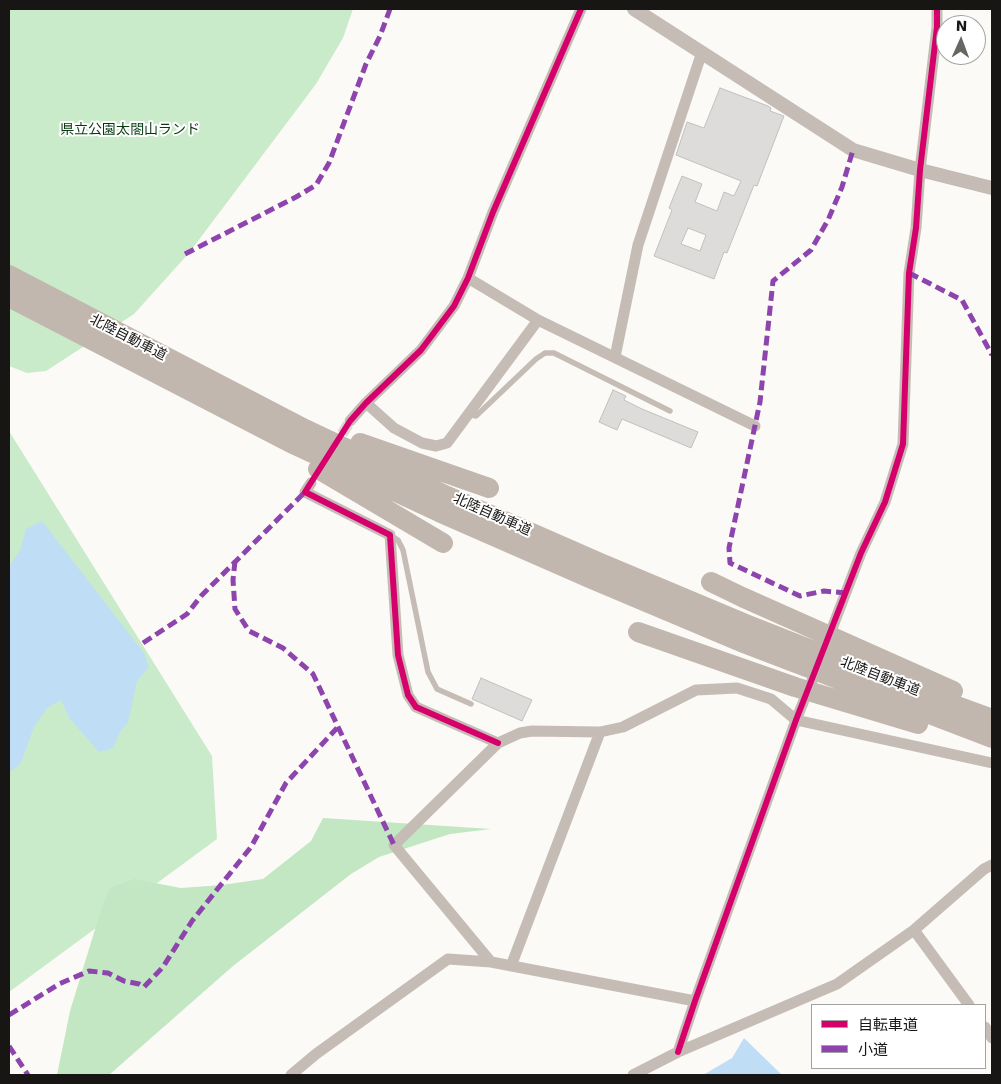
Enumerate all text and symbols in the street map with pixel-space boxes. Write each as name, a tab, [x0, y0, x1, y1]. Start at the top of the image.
north arrow	[936, 15, 986, 65]
text: N	[955, 18, 968, 34]
park label: 県立公園太閤山ランド	[60, 122, 200, 138]
street label: 北陸自動車道	[87, 311, 169, 365]
street label: 北陸自動車道	[450, 490, 534, 540]
street label: 北陸自動車道	[838, 654, 922, 700]
legend	[811, 1004, 986, 1069]
text: 自転車道	[858, 1016, 918, 1034]
text: 小道	[858, 1041, 888, 1059]

